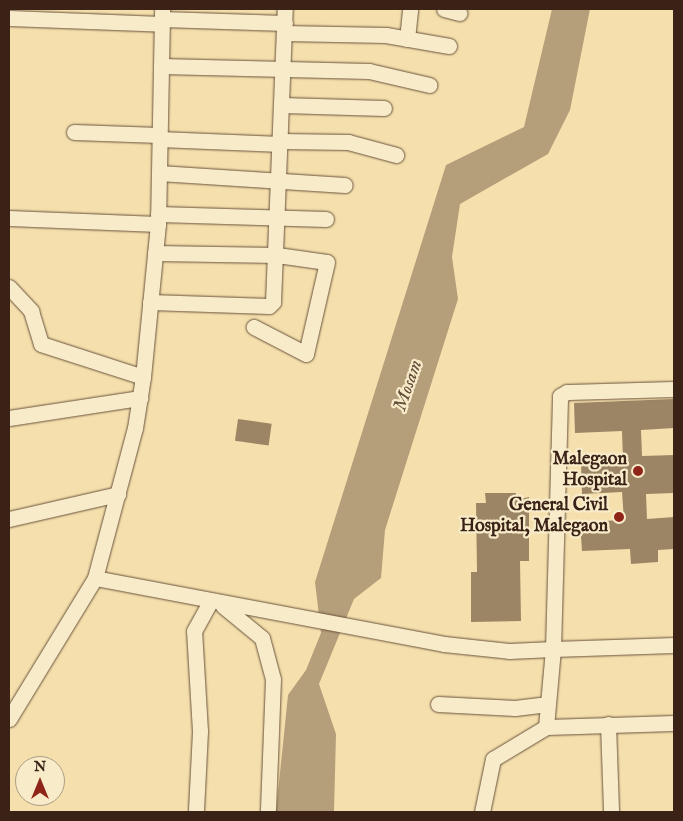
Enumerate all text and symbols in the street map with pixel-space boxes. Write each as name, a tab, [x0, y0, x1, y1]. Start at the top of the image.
water label: Mosam	[390, 357, 428, 415]
place label: Malegaon Hospital	[552, 450, 627, 492]
marker: Malegaon Hospital	[631, 464, 645, 478]
place label: General Civil Hospital, Malegaon	[460, 496, 608, 538]
marker: General Civil Hospital, Malegaon	[612, 510, 626, 524]
north arrow	[15, 756, 65, 806]
text: N	[34, 758, 46, 776]

